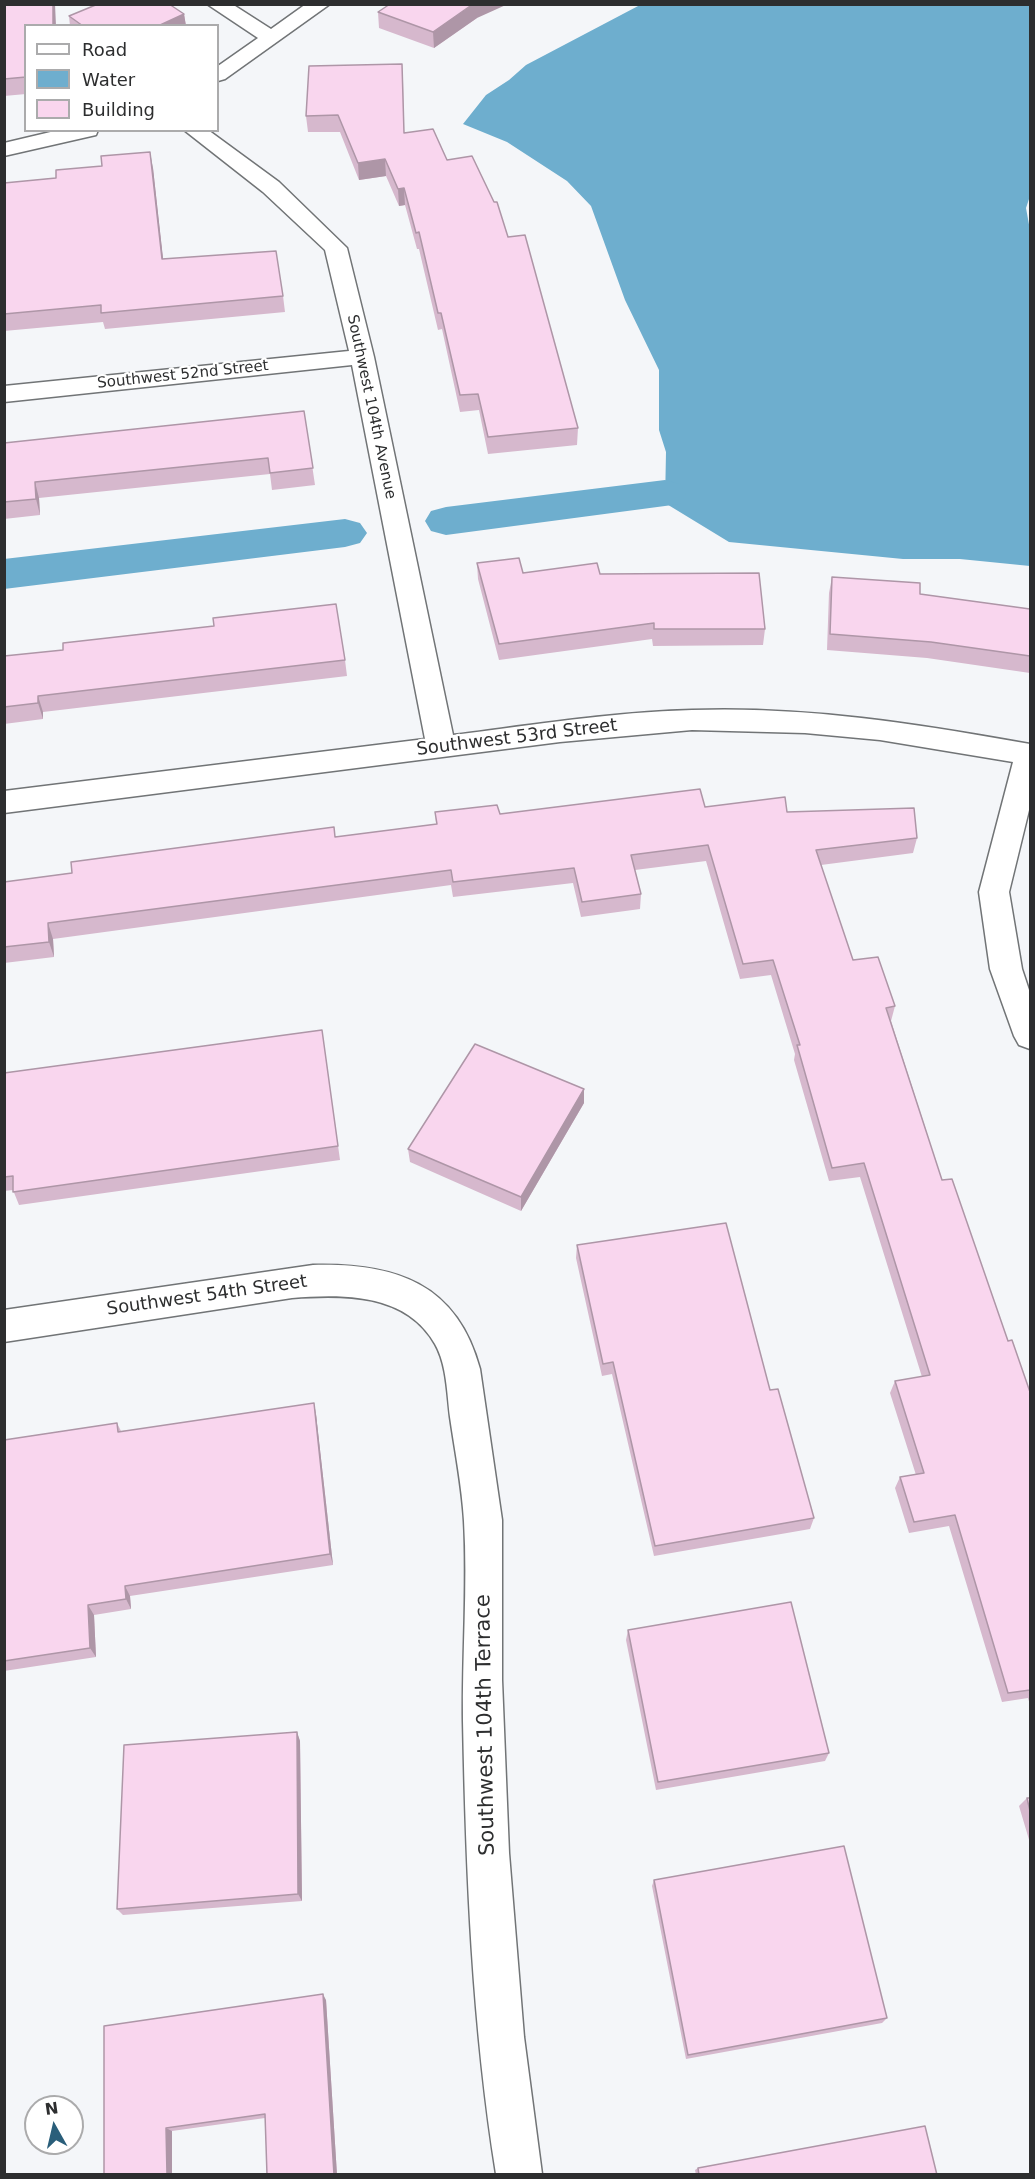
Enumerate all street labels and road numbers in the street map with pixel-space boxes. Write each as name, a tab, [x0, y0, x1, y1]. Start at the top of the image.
street label: Southwest 104th Avenue	[343, 313, 399, 501]
street label: Southwest 52nd Street	[97, 357, 269, 393]
street label: Southwest 53rd Street	[415, 715, 619, 761]
street label: Southwest 54th Street	[105, 1271, 309, 1321]
street label: Southwest 104th Terrace	[471, 1594, 501, 1856]

